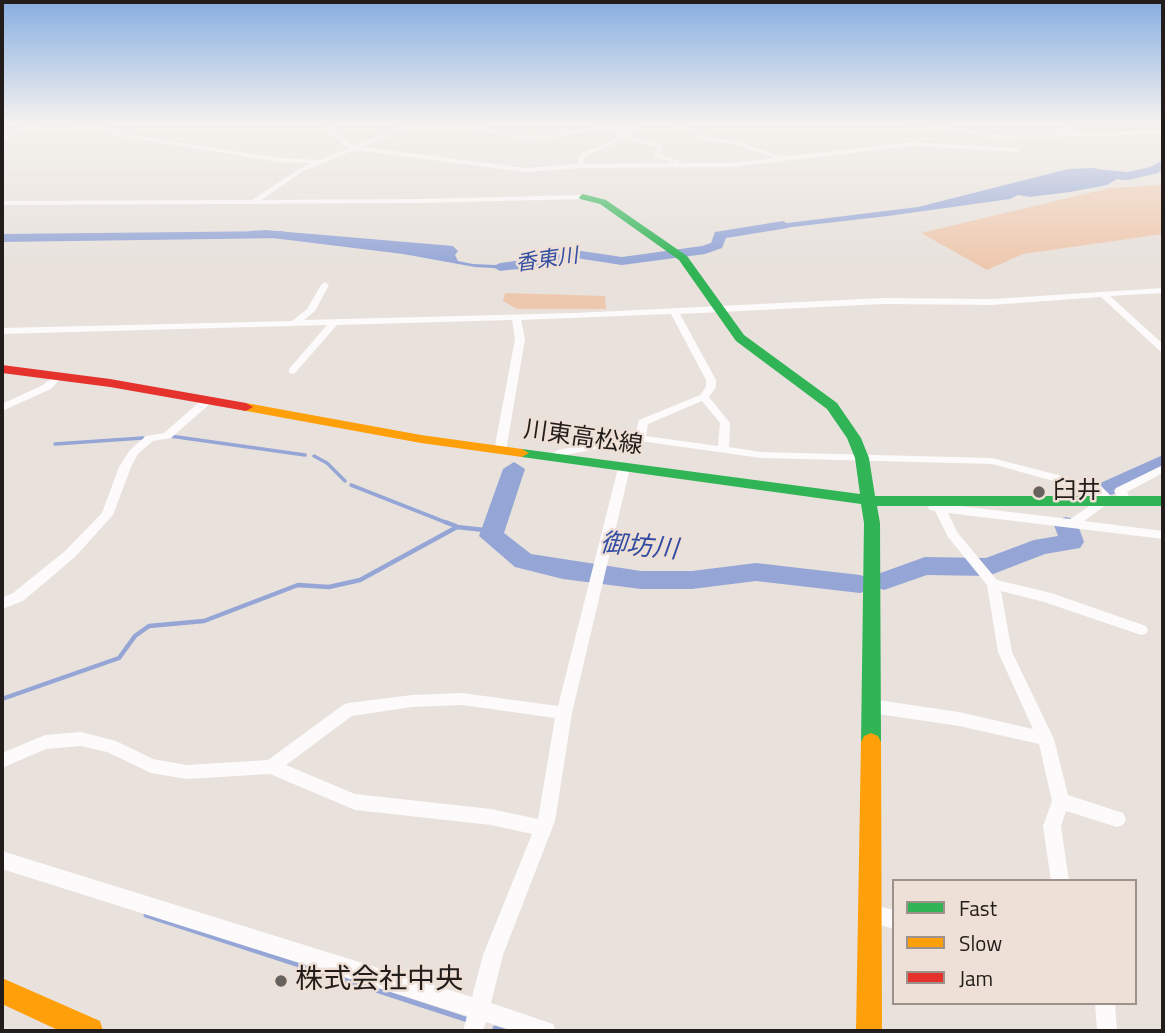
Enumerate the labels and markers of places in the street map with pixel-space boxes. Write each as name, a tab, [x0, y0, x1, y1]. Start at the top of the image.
place label: 臼井	[1053, 478, 1101, 506]
marker: 臼井	[1031, 484, 1047, 500]
place label: 株式会社中央	[295, 964, 463, 998]
marker: 株式会社中央	[273, 973, 289, 989]

